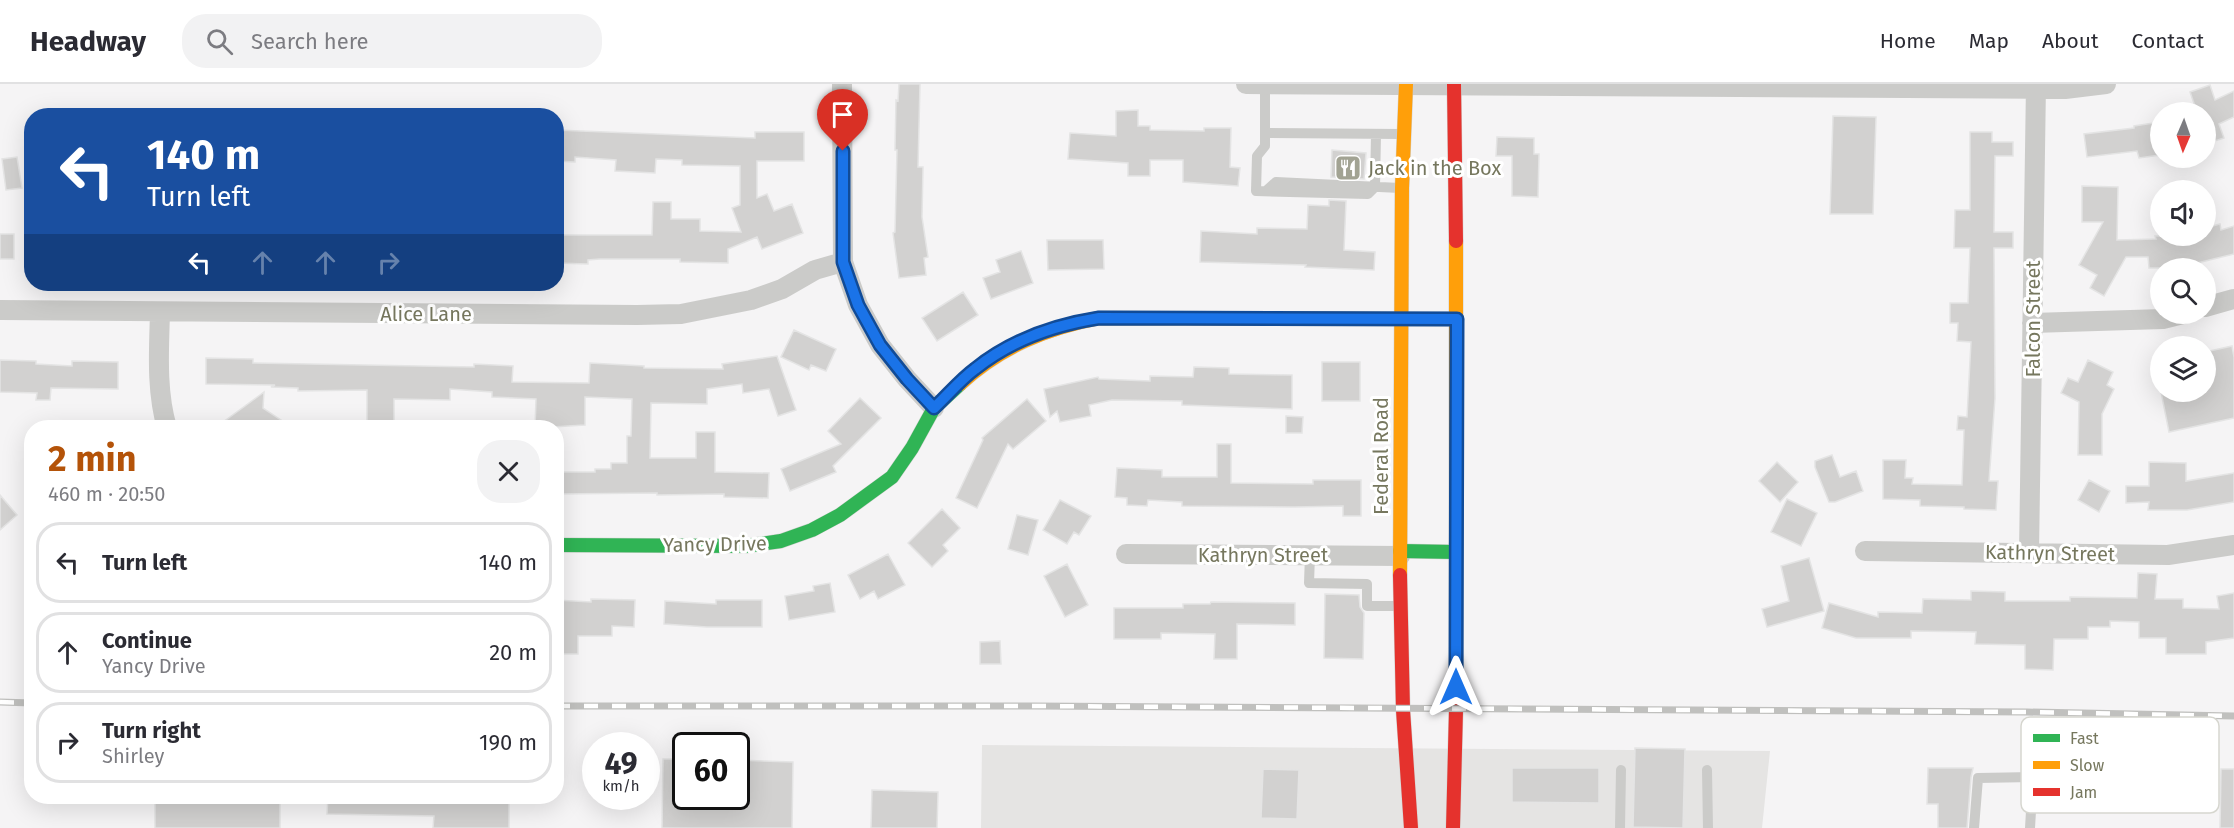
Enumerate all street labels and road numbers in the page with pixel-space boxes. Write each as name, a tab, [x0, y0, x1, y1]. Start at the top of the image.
street label: Falcon Street	[2021, 260, 2045, 378]
street label: Alice Lane	[380, 302, 472, 326]
street label: Federal Road	[1369, 397, 1393, 515]
street label: Yancy Drive	[663, 531, 767, 557]
street label: Kathryn Street	[1985, 540, 2116, 566]
street label: Kathryn Street	[1198, 543, 1329, 567]

